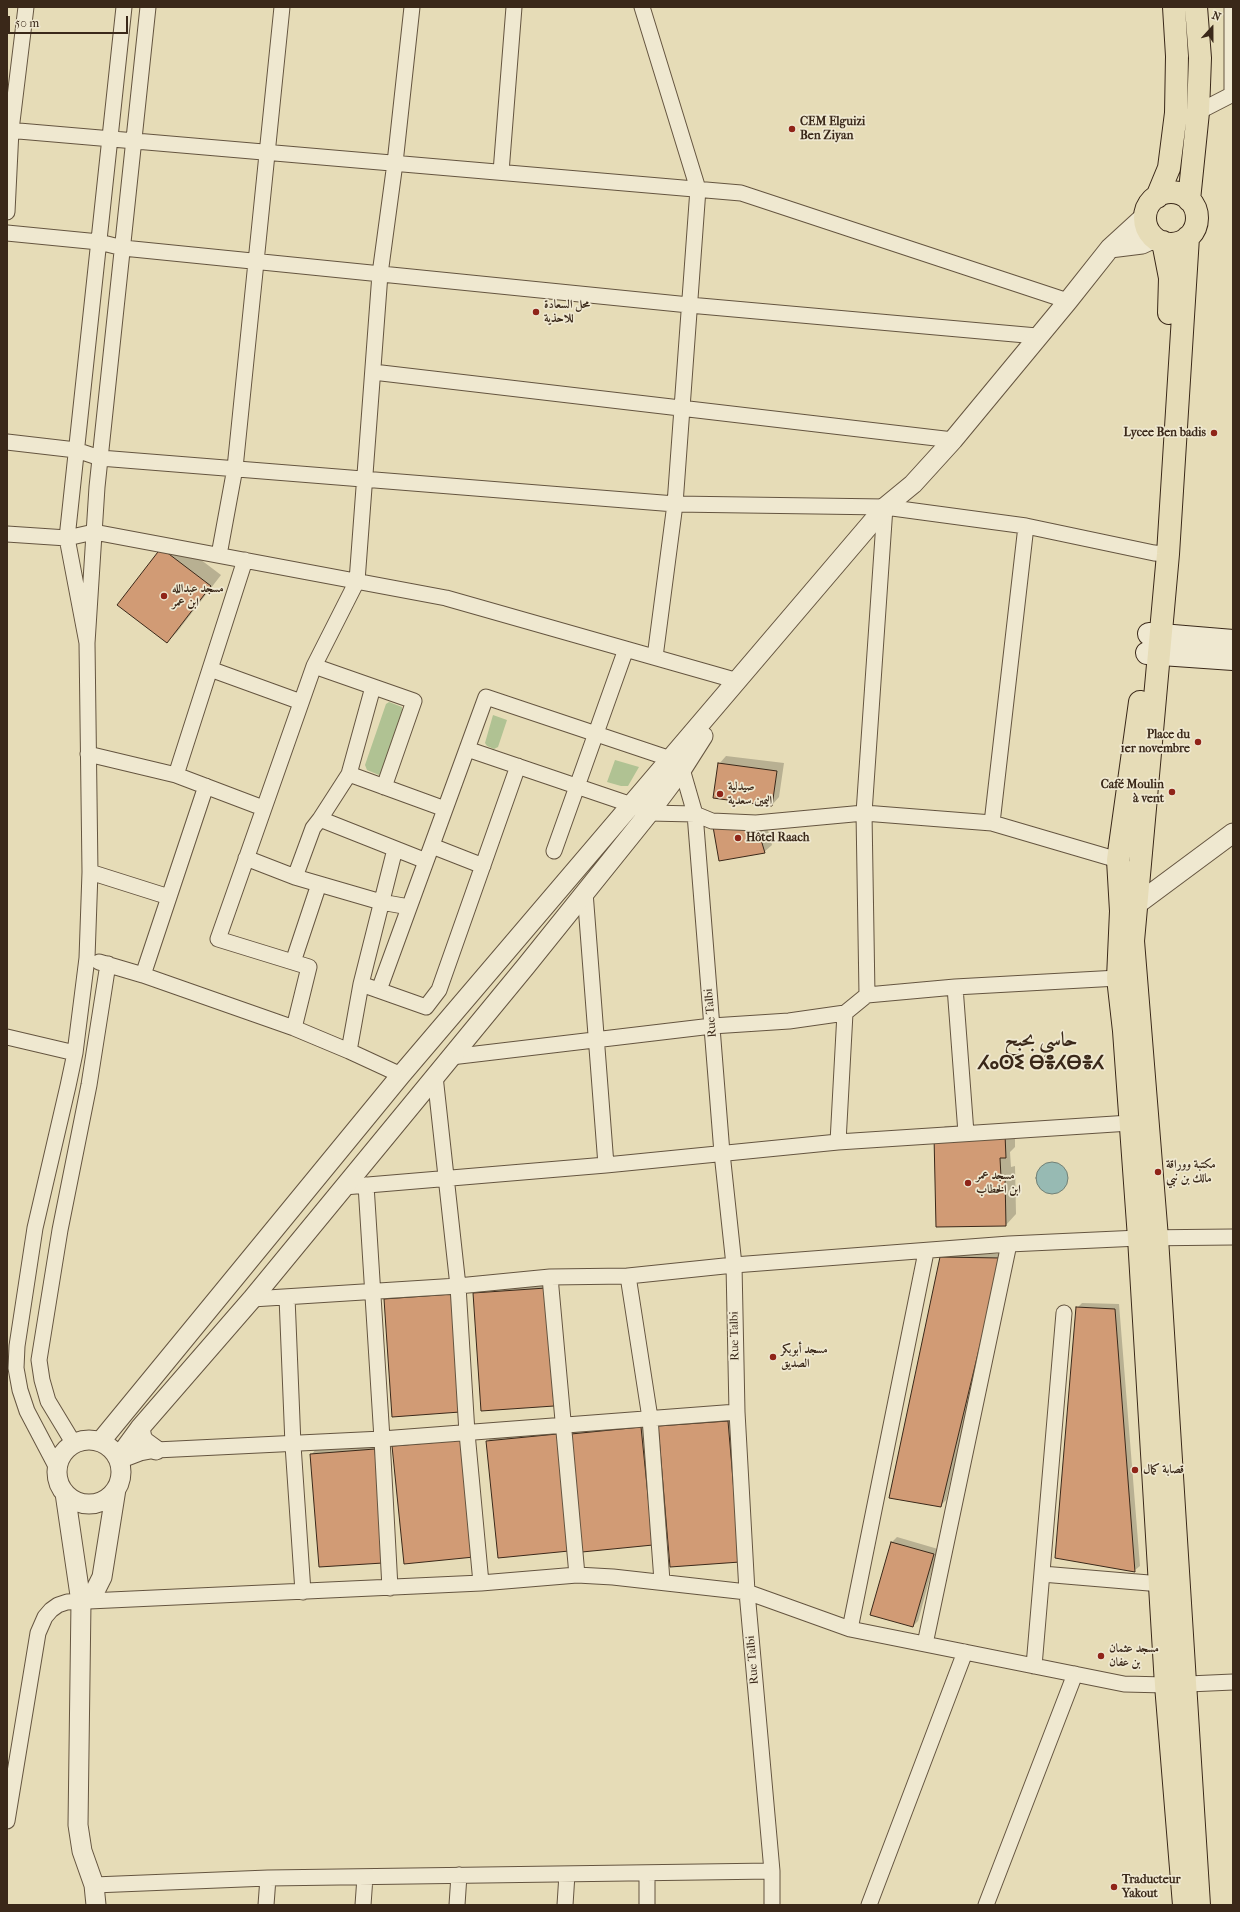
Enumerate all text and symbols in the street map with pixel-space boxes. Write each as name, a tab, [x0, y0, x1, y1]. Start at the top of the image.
scale bar	[10, 8, 130, 34]
north arrow	[1192, 8, 1232, 48]
text: N	[1210, 9, 1223, 24]
text: 50 m	[15, 16, 39, 30]
place label: CEM Elguizi Ben Ziyan	[800, 115, 865, 143]
marker: CEM Elguizi Ben Ziyan	[787, 124, 797, 134]
place label: محل السعادة للاحذية	[544, 298, 590, 326]
marker: محل السعادة للاحذية	[531, 307, 541, 317]
place label: Lycee Ben badis	[1123, 426, 1206, 440]
marker: Lycee Ben badis	[1209, 428, 1219, 438]
place label: مسجد عبدالله ابن عمر	[172, 582, 224, 610]
marker: مسجد عبدالله ابن عمر	[159, 591, 169, 601]
place label: Place du 1er novembre	[1121, 728, 1190, 756]
marker: Place du 1er novembre	[1193, 737, 1203, 747]
place label: Café Moulin à vent	[1101, 778, 1164, 806]
place label: صيدلية اليمين سعدية	[728, 780, 772, 808]
marker: Café Moulin à vent	[1167, 787, 1177, 797]
marker: صيدلية اليمين سعدية	[715, 789, 725, 799]
place label: Hôtel Raach	[746, 831, 809, 845]
marker: Hôtel Raach	[733, 833, 743, 843]
street label: Rue Talbi	[702, 988, 720, 1038]
district label: حاسي بحبح ⵃⴰⵙⵉ ⴱⴻⵃⴱⴻⵃ	[978, 1029, 1104, 1076]
place label: مكتبة ووراقة مالك بن نبي	[1166, 1158, 1216, 1186]
marker: مكتبة ووراقة مالك بن نبي	[1153, 1167, 1163, 1177]
place label: مسجد عمر ابن الخطاب	[976, 1169, 1021, 1197]
marker: مسجد عمر ابن الخطاب	[963, 1178, 973, 1188]
street label: Rue Talbi	[727, 1311, 743, 1361]
place label: مسجد أبوبكر الصديق	[781, 1343, 828, 1371]
marker: مسجد أبوبكر الصديق	[768, 1352, 778, 1362]
place label: قصابة كمال	[1143, 1463, 1184, 1477]
marker: قصابة كمال	[1130, 1465, 1140, 1475]
street label: Rue Talbi	[744, 1635, 762, 1685]
place label: مسجد عثمان بن عفان	[1109, 1642, 1159, 1670]
marker: مسجد عثمان بن عفان	[1096, 1651, 1106, 1661]
place label: Traducteur Yakout	[1122, 1873, 1181, 1901]
marker: Traducteur Yakout	[1109, 1882, 1119, 1892]

